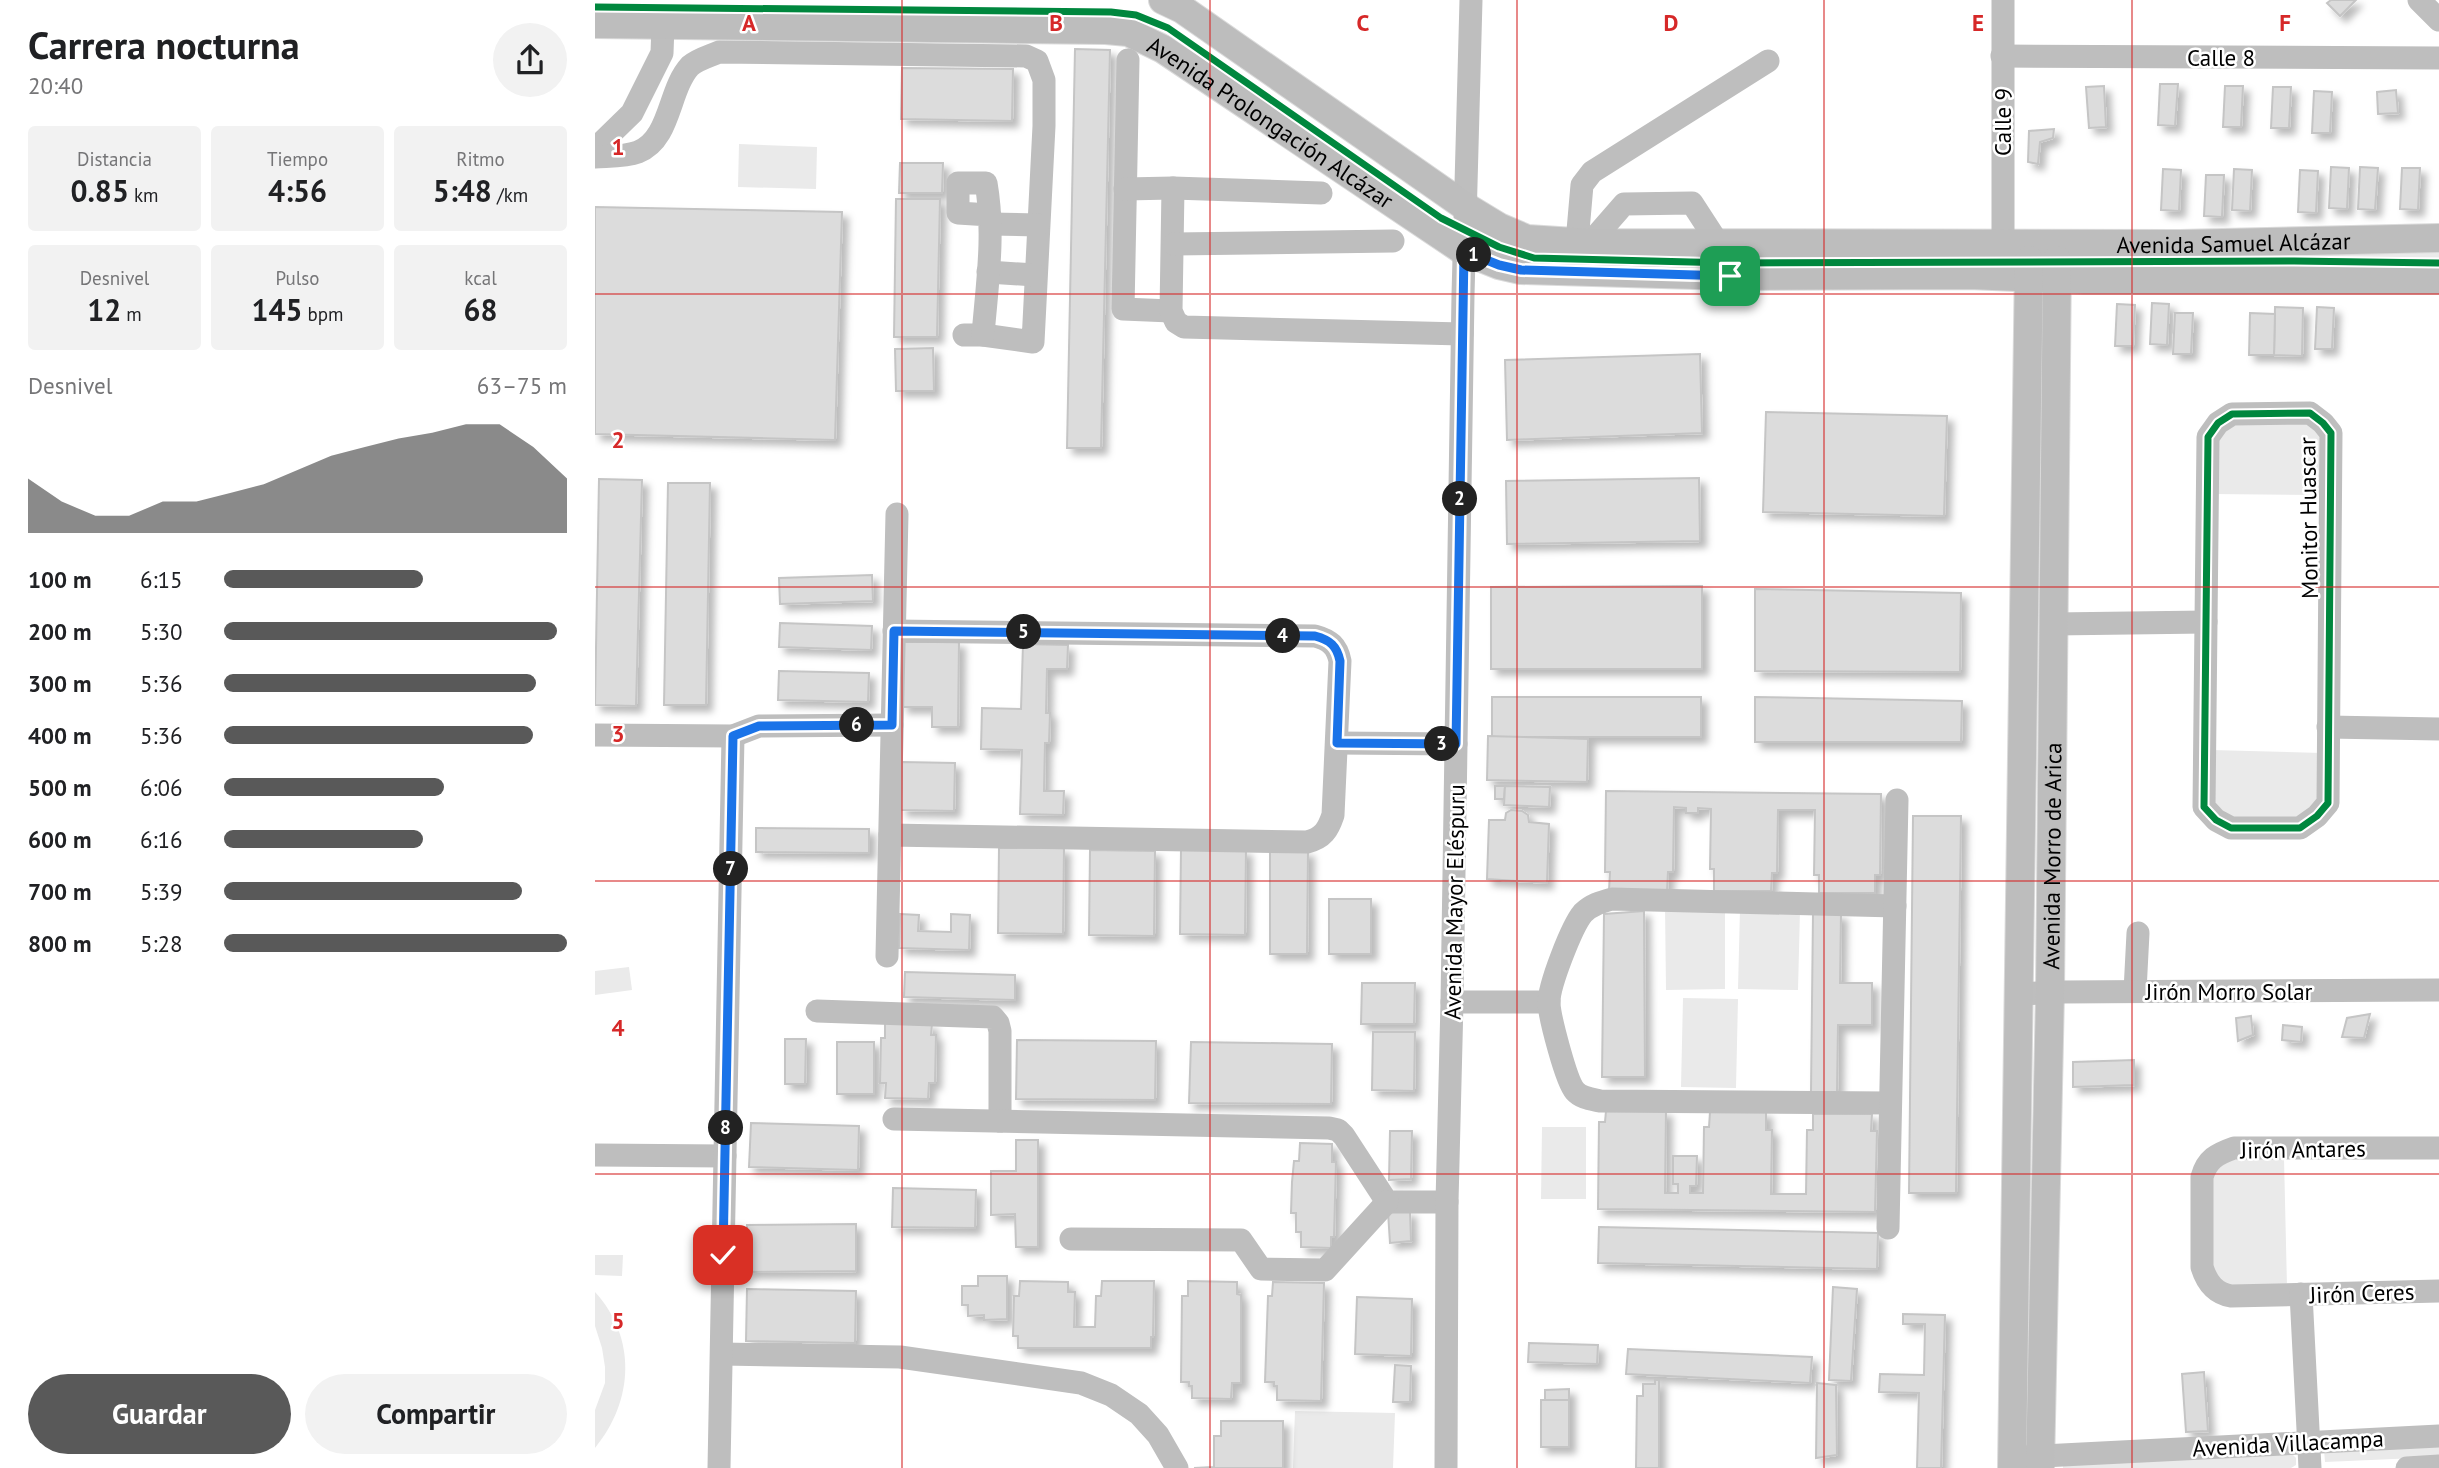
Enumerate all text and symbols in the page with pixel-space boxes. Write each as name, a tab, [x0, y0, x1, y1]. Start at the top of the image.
text: A	[742, 8, 756, 37]
text: B	[1049, 8, 1063, 37]
text: C	[1357, 8, 1370, 37]
text: D	[1664, 8, 1678, 37]
text: E	[1972, 8, 1984, 37]
text: F	[2279, 8, 2291, 37]
text: Carrera nocturna	[28, 20, 300, 69]
button: share	[493, 23, 567, 97]
street label: Avenida Prolongación Alcázar	[1143, 29, 1400, 214]
street label: Calle 8	[2187, 43, 2255, 72]
text: 20:40	[28, 71, 83, 100]
street label: Calle 9	[1988, 88, 2017, 156]
text: 1	[611, 132, 625, 161]
text: Distancia	[77, 147, 152, 171]
text: Tiempo	[267, 147, 328, 171]
text: Ritmo	[456, 147, 505, 171]
text: 0.85	[70, 171, 129, 210]
text: 4:56	[268, 171, 327, 210]
text: 5:48	[433, 171, 492, 210]
text: km	[129, 183, 159, 207]
text: /km	[492, 183, 528, 207]
street label: Avenida Samuel Alcázar	[2117, 226, 2351, 259]
pin: 1	[1457, 238, 1491, 272]
text: 1	[1468, 242, 1479, 266]
pin	[1700, 246, 1760, 306]
icon: arrive	[1711, 257, 1749, 295]
text: Desnivel	[80, 266, 149, 290]
text: Pulso	[276, 266, 319, 290]
text: kcal	[464, 266, 497, 290]
text: 12	[87, 290, 121, 329]
text: 145	[251, 290, 302, 329]
text: 68	[463, 290, 498, 329]
text: m	[121, 302, 142, 326]
text: bpm	[302, 302, 344, 326]
text: Desnivel	[28, 371, 112, 400]
text: 63–75 m	[477, 371, 567, 400]
text: 2	[611, 425, 625, 454]
street label: Monitor Huascar	[2292, 437, 2324, 599]
pin: 2	[1443, 482, 1477, 516]
text: 2	[1454, 486, 1465, 510]
text: 100 m	[28, 565, 91, 594]
text: 6:15	[140, 565, 183, 594]
pin: 5	[1007, 614, 1041, 650]
text: 200 m	[28, 617, 91, 646]
text: 5:30	[140, 617, 183, 646]
pin: 4	[1265, 618, 1301, 654]
text: 5	[1018, 619, 1029, 643]
text: 4	[1277, 623, 1288, 647]
text: 300 m	[28, 669, 91, 698]
text: 5:36	[140, 669, 183, 698]
pin: 6	[839, 708, 875, 742]
text: 6	[851, 712, 862, 736]
text: 3	[611, 719, 625, 748]
text: 400 m	[28, 721, 91, 750]
text: 5:36	[140, 721, 183, 750]
pin: 3	[1425, 726, 1459, 762]
text: 3	[1436, 731, 1447, 755]
street label: Avenida Morro de Arica	[2036, 742, 2067, 970]
text: 500 m	[28, 773, 91, 802]
text: 6:06	[140, 773, 183, 802]
street label: Avenida Mayor Eléspuru	[1437, 784, 1471, 1020]
text: 600 m	[28, 825, 91, 854]
text: 6:16	[140, 825, 183, 854]
pin: 7	[713, 852, 749, 886]
text: 7	[725, 856, 736, 880]
text: 700 m	[28, 877, 91, 906]
text: 5:39	[140, 877, 183, 906]
text: 800 m	[28, 929, 91, 958]
text: 5:28	[140, 929, 183, 958]
street label: Jirón Morro Solar	[2145, 977, 2313, 1006]
text: 4	[611, 1013, 625, 1042]
pin: 8	[709, 1110, 743, 1146]
text: 8	[720, 1115, 731, 1139]
street label: Jirón Antares	[2239, 1133, 2366, 1165]
pin	[693, 1225, 753, 1285]
icon: check	[704, 1236, 742, 1274]
street label: Jirón Ceres	[2308, 1277, 2415, 1309]
text: 5	[611, 1306, 625, 1335]
button: Guardar	[28, 1374, 291, 1454]
button: Compartir	[305, 1374, 567, 1454]
street label: Avenida Villacampa	[2192, 1424, 2384, 1462]

